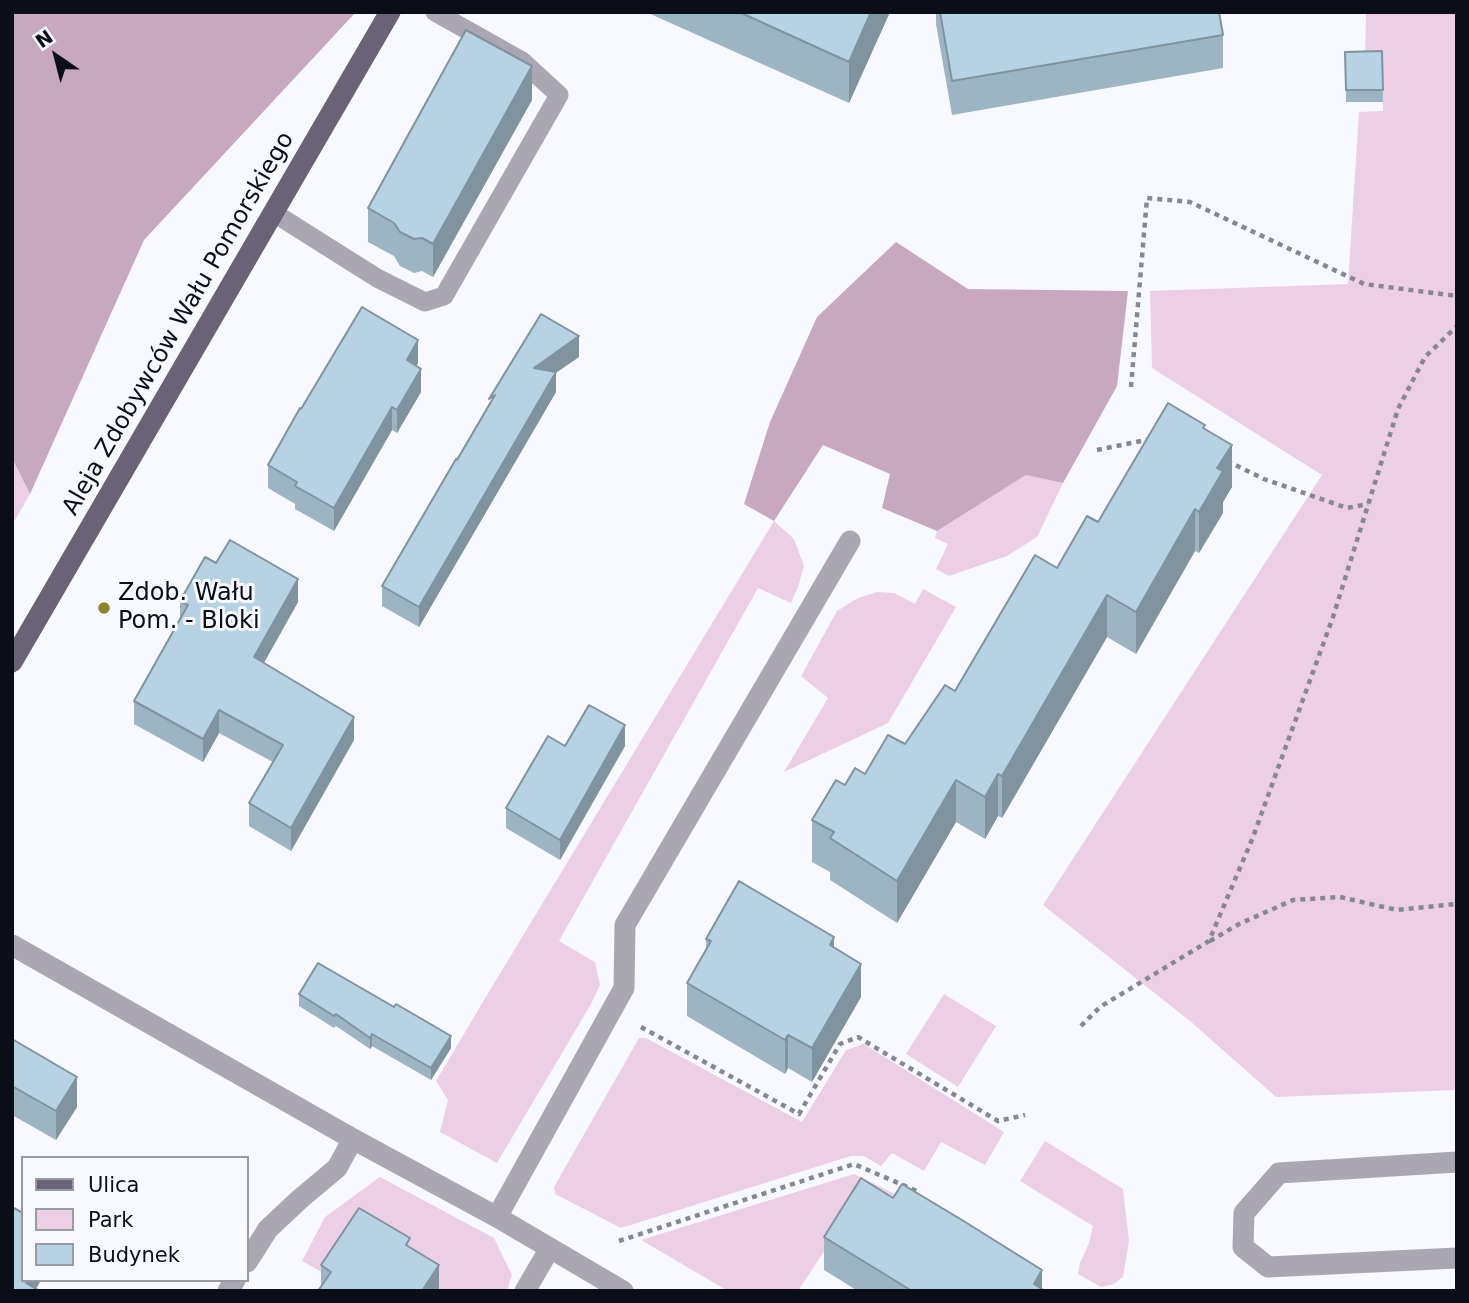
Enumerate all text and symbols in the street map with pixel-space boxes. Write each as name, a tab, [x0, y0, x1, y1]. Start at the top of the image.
north arrow	[21, 21, 91, 91]
text: N	[31, 25, 57, 52]
street label: Aleja Zdobywców Wału Pomorskiego	[57, 127, 301, 521]
place label: Zdob. Wału Pom. - Bloki	[118, 580, 260, 636]
marker: Zdob. Wału Pom. - Bloki	[96, 600, 112, 616]
legend	[21, 1156, 248, 1282]
text: Ulica	[88, 1173, 139, 1197]
text: Park	[88, 1208, 133, 1232]
text: Budynek	[88, 1243, 180, 1267]

